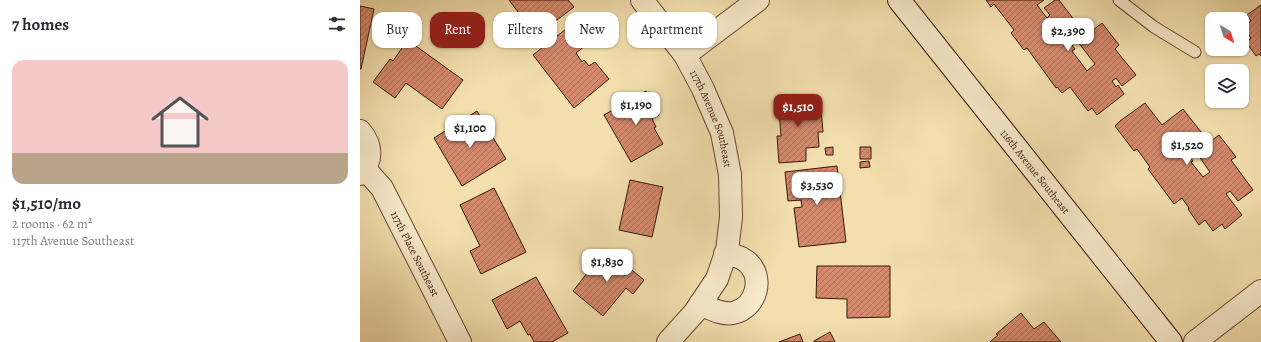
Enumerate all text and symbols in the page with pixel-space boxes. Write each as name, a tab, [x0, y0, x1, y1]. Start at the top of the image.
chip: Buy	[372, 12, 422, 48]
chip: Rent	[430, 12, 485, 48]
chip: Filters	[493, 12, 557, 48]
chip: New	[565, 12, 619, 48]
chip: Apartment	[627, 12, 717, 48]
north arrow	[1205, 12, 1249, 56]
map controls	[1205, 12, 1249, 108]
text: 7 homes	[12, 13, 69, 36]
icon: filters	[326, 13, 348, 35]
pin: $2,390	[1035, 18, 1101, 52]
text: $2,390	[1051, 22, 1085, 39]
button: layers	[1205, 64, 1249, 108]
street label: 117th Avenue Southeast	[686, 67, 735, 169]
icon: home	[144, 86, 216, 158]
pin: $1,190	[603, 92, 669, 126]
pin: $1,510	[765, 94, 831, 128]
text: $1,190	[620, 96, 652, 113]
text: $1,510	[783, 98, 813, 115]
pin: $1,100	[437, 115, 503, 149]
text: $1,100	[454, 119, 486, 136]
street label: 116th Avenue Southeast	[997, 126, 1073, 217]
pin: $1,520	[1154, 132, 1220, 166]
text: $1,520	[1171, 136, 1203, 153]
pin: $3,530	[784, 172, 850, 206]
text: $3,530	[801, 176, 833, 193]
text: $1,510/mo	[12, 192, 81, 215]
street label: 117th Place Southeast	[387, 208, 443, 299]
text: 2 rooms · 62 m²	[12, 215, 92, 232]
text: 117th Avenue Southeast	[12, 232, 134, 249]
pin: $1,830	[574, 249, 640, 283]
text: $1,830	[591, 253, 623, 270]

